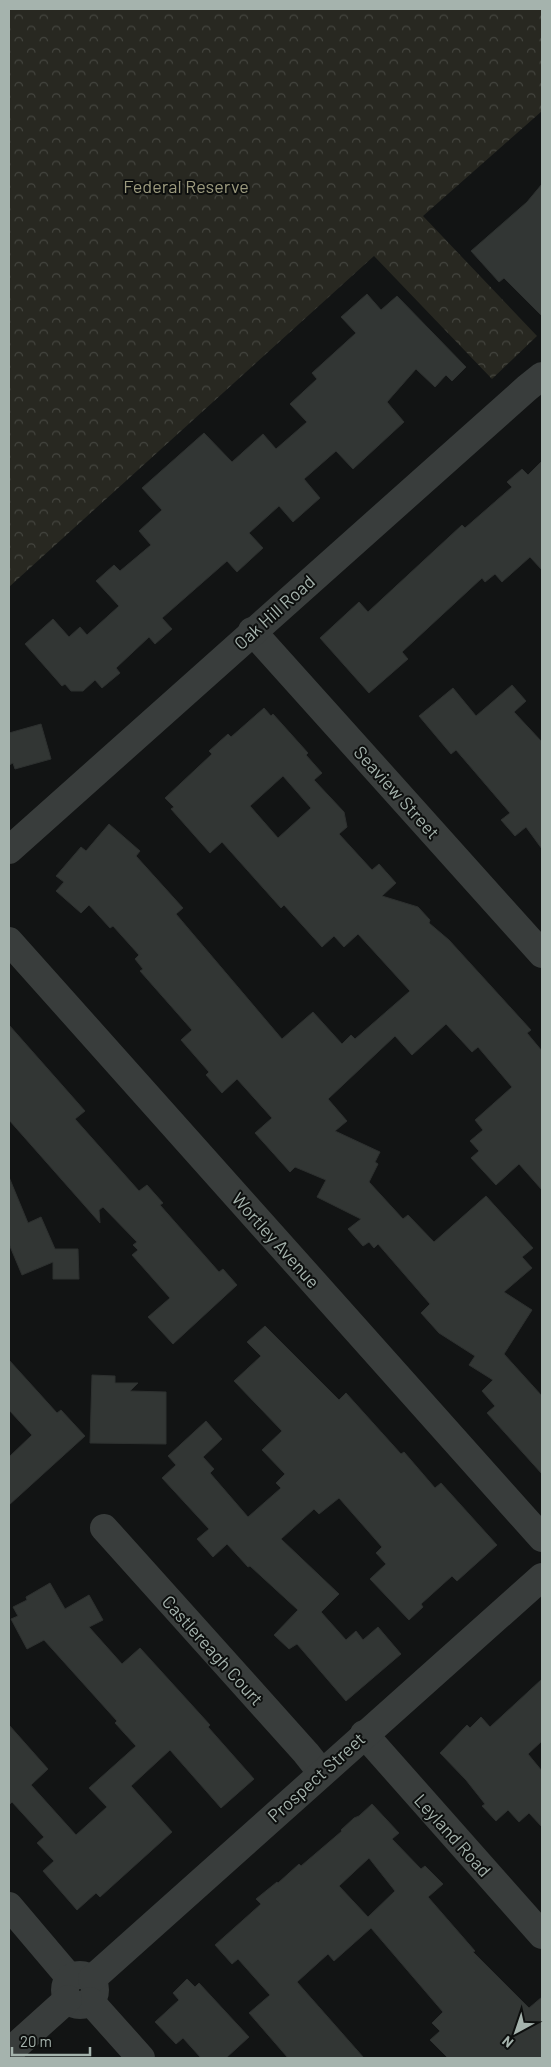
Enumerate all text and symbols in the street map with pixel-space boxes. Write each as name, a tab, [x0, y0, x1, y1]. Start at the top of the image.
park label: Federal Reserve	[123, 175, 249, 197]
street label: Oak Hill Road	[229, 570, 319, 654]
street label: Seaview Street	[350, 741, 444, 843]
street label: Wortley Avenue	[227, 1188, 325, 1292]
street label: Castlereagh Court	[158, 1590, 268, 1710]
street label: Prospect Street	[263, 1727, 369, 1827]
street label: Leyland Road	[410, 1789, 496, 1881]
north arrow	[491, 2007, 541, 2057]
scale bar	[12, 2024, 90, 2056]
text: 20 m	[20, 2032, 52, 2050]
text: N	[498, 2033, 516, 2052]

